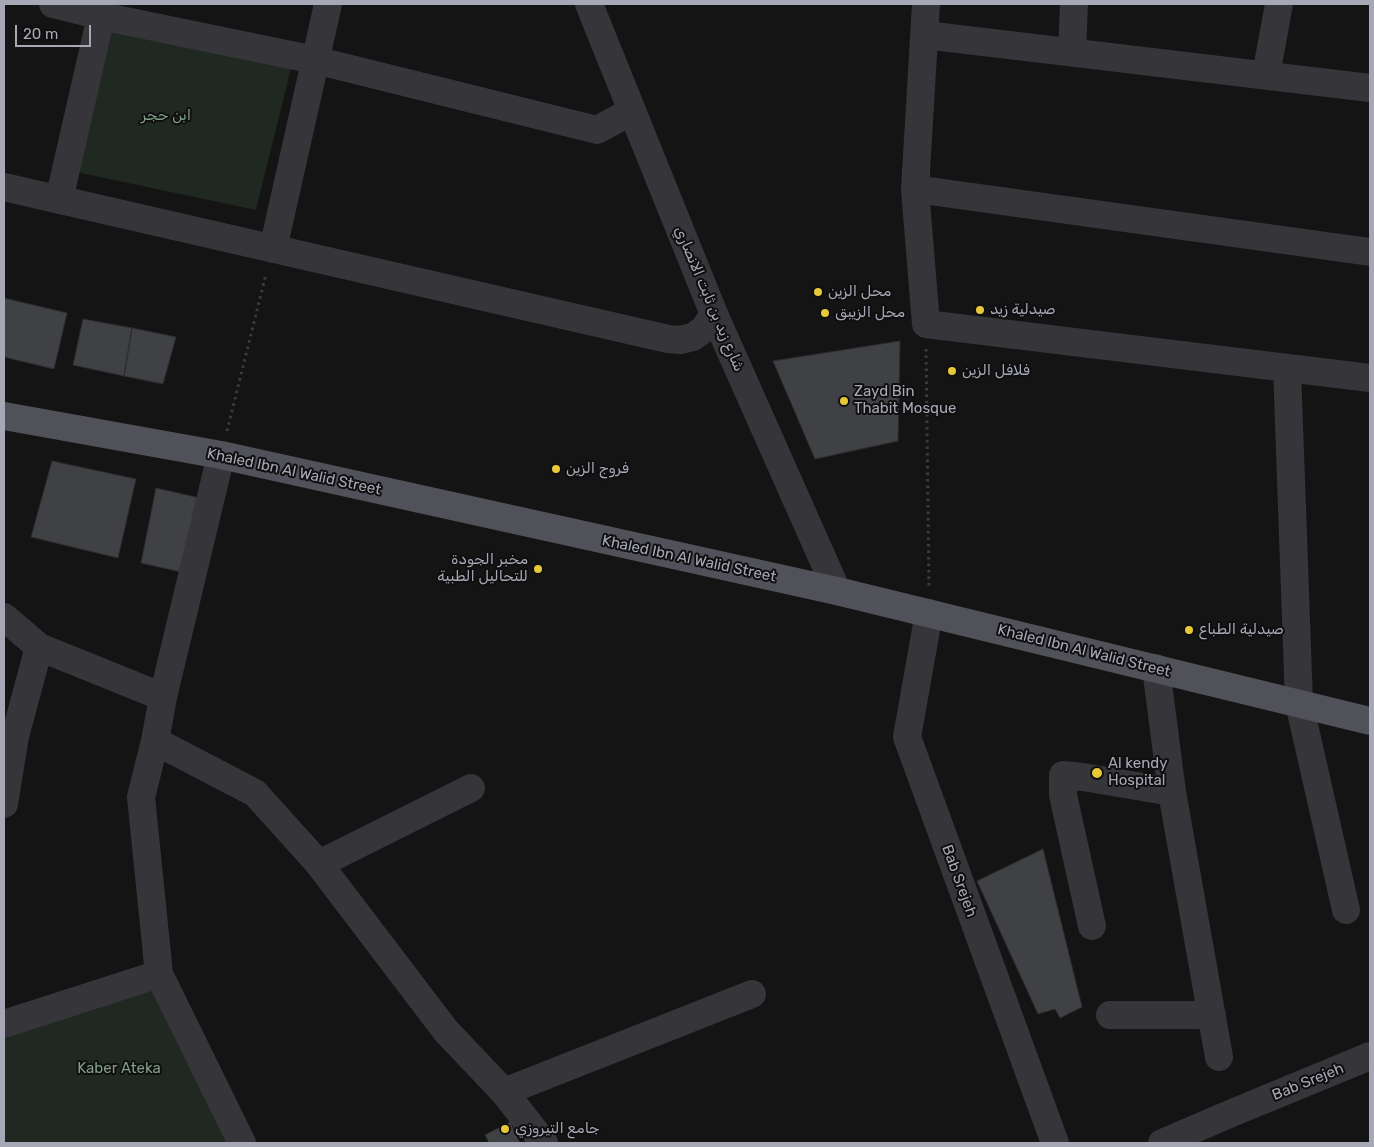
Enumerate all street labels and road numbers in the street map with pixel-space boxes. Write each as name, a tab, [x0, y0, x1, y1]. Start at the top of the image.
street label: شارع زيد بن ثابت الانصاري	[670, 224, 748, 374]
street label: Khaled Ibn Al Walid Street	[205, 445, 383, 499]
street label: Khaled Ibn Al Walid Street	[600, 532, 778, 586]
street label: Khaled Ibn Al Walid Street	[996, 621, 1172, 681]
street label: Bab Srejeh	[938, 842, 980, 920]
street label: Bab Srejeh	[1270, 1060, 1346, 1104]

